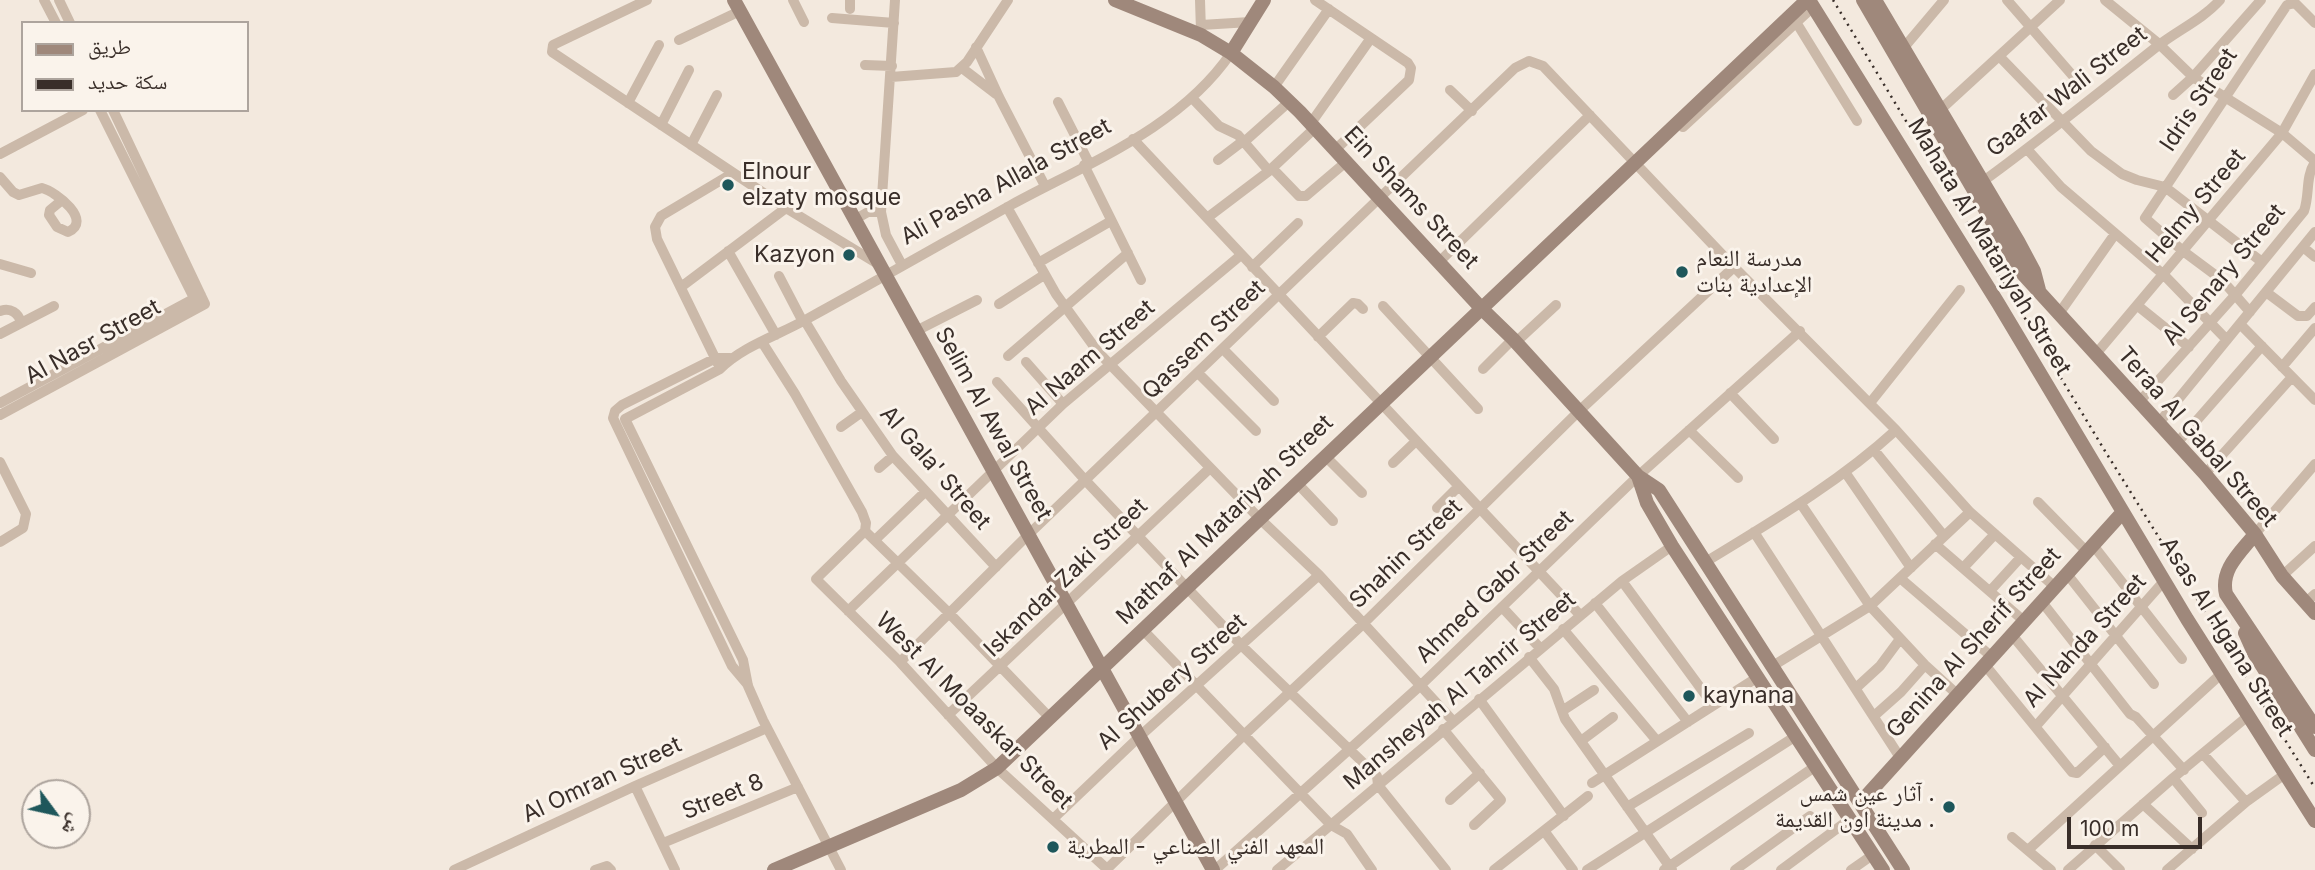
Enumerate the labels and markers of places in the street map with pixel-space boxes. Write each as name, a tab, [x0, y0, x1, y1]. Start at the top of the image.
place label: Elnour elzaty mosque	[742, 158, 901, 212]
marker: Elnour elzaty mosque	[720, 177, 736, 193]
place label: Kazyon	[754, 241, 835, 269]
place label: مدرسة النعام الإعدادية بنات	[1696, 245, 1812, 299]
marker: Kazyon	[841, 247, 857, 263]
marker: مدرسة النعام الإعدادية بنات	[1674, 264, 1690, 280]
place label: kaynana	[1703, 682, 1794, 710]
marker: kaynana	[1681, 688, 1697, 704]
place label: آثار عين شمس . مدينة اون القديمة .	[1775, 780, 1935, 834]
marker: آثار عين شمس . مدينة اون القديمة .	[1941, 799, 1957, 815]
place label: المعهد الفني الصناعي - المطرية	[1067, 833, 1324, 861]
marker: المعهد الفني الصناعي - المطرية	[1045, 839, 1061, 855]

